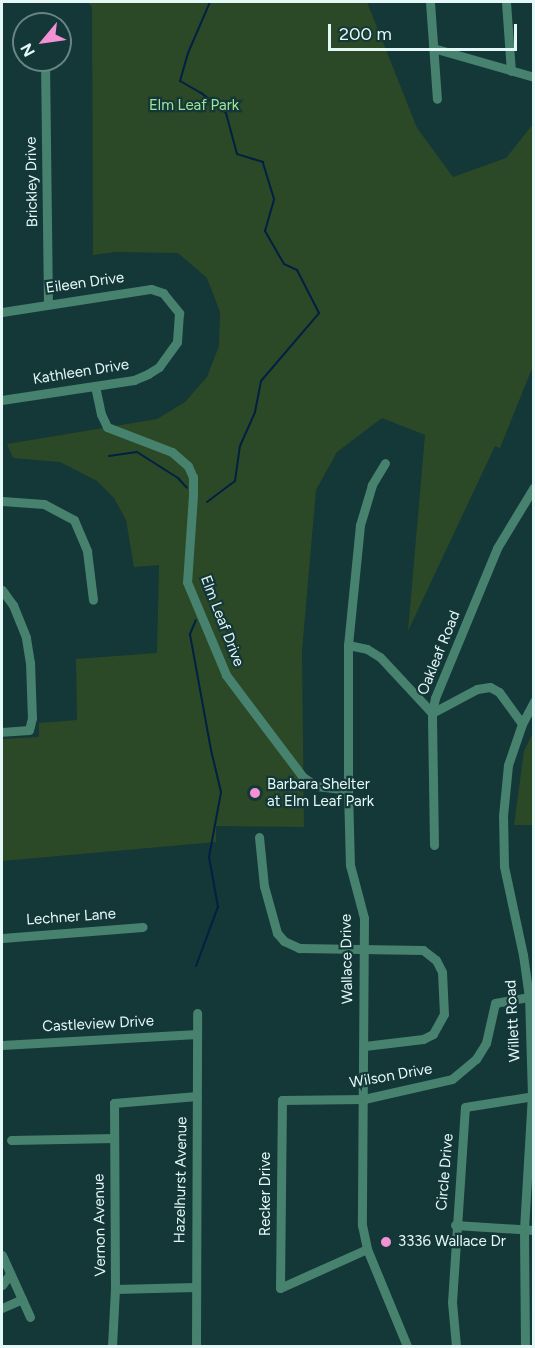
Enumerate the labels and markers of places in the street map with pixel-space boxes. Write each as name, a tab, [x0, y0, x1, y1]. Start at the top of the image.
place label: Barbara Shelter at Elm Leaf Park	[267, 775, 374, 810]
marker: Barbara Shelter at Elm Leaf Park	[248, 786, 262, 800]
place label: 3336 Wallace Dr	[398, 1233, 506, 1251]
marker: 3336 Wallace Dr	[379, 1235, 393, 1249]

